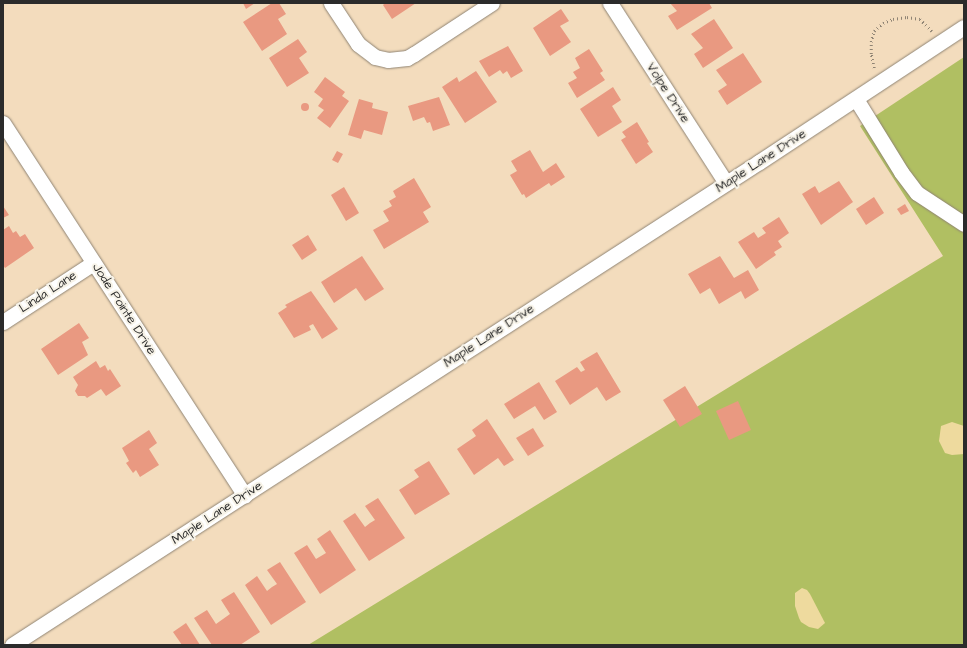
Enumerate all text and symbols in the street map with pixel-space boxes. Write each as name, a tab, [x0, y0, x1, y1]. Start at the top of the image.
street label: Volpe Drive	[643, 60, 693, 126]
street label: Maple Lane Drive	[713, 126, 809, 196]
street label: Jode Pointe Drive	[89, 260, 159, 358]
street label: Linda Lane	[16, 268, 80, 316]
street label: Maple Lane Drive	[441, 301, 537, 371]
street label: Maple Lane Drive	[169, 478, 265, 548]

